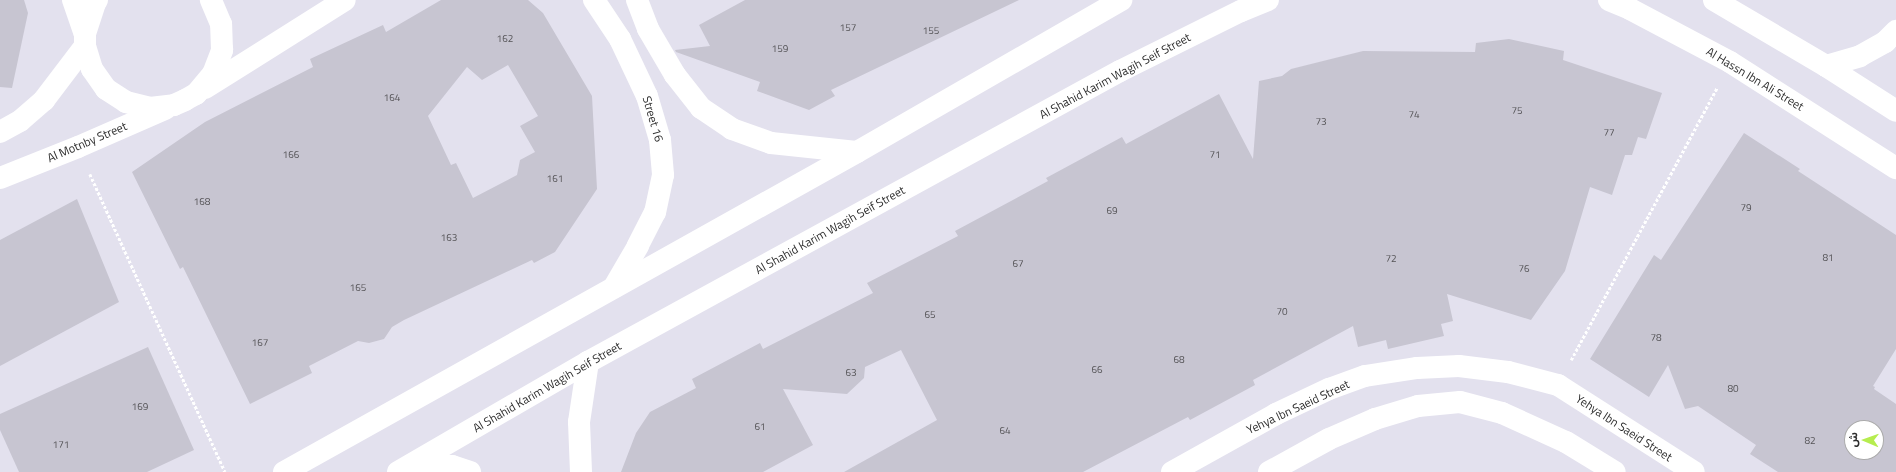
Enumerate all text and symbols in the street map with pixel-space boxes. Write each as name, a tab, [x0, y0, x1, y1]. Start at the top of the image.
house number: 157	[840, 22, 856, 34]
house number: 155	[923, 25, 939, 37]
street label: Al Shahid Karim Wagih Seif Street	[1037, 30, 1193, 122]
house number: 162	[497, 33, 513, 45]
house number: 159	[772, 43, 788, 55]
street label: Al Hassn Ibn Ali Street	[1704, 44, 1806, 114]
house number: 164	[384, 92, 400, 104]
street label: Street 16	[640, 94, 666, 144]
house number: 75	[1511, 105, 1523, 117]
house number: 74	[1408, 109, 1420, 121]
house number: 73	[1315, 116, 1327, 128]
street label: Al Motnby Street	[45, 119, 129, 165]
house number: 77	[1603, 127, 1615, 139]
house number: 166	[283, 149, 299, 161]
house number: 71	[1209, 149, 1221, 161]
house number: 161	[547, 173, 563, 185]
street label: Al Shahid Karim Wagih Seif Street	[753, 183, 907, 277]
house number: 168	[194, 196, 210, 208]
house number: 79	[1740, 202, 1752, 214]
house number: 69	[1106, 205, 1118, 217]
house number: 163	[441, 232, 457, 244]
house number: 81	[1822, 252, 1834, 264]
house number: 72	[1385, 253, 1397, 265]
house number: 67	[1012, 258, 1024, 270]
house number: 76	[1518, 263, 1530, 275]
house number: 165	[350, 282, 366, 294]
house number: 70	[1276, 306, 1288, 318]
house number: 65	[924, 309, 936, 321]
house number: 78	[1650, 332, 1662, 344]
house number: 167	[252, 337, 268, 349]
street label: Al Shahid Karim Wagih Seif Street	[470, 339, 624, 435]
house number: 68	[1173, 354, 1185, 366]
house number: 66	[1091, 364, 1103, 376]
house number: 63	[845, 367, 857, 379]
street label: Yehya Ibn Saeid Street	[1244, 377, 1352, 437]
house number: 80	[1727, 383, 1739, 395]
street label: Yehya Ibn Saeid Street	[1573, 391, 1675, 465]
house number: 169	[132, 401, 148, 413]
north arrow	[1844, 420, 1884, 460]
house number: 61	[754, 421, 766, 433]
house number: 64	[999, 425, 1011, 437]
text: ش	[1845, 432, 1861, 447]
house number: 82	[1804, 435, 1816, 447]
house number: 171	[53, 439, 69, 451]

